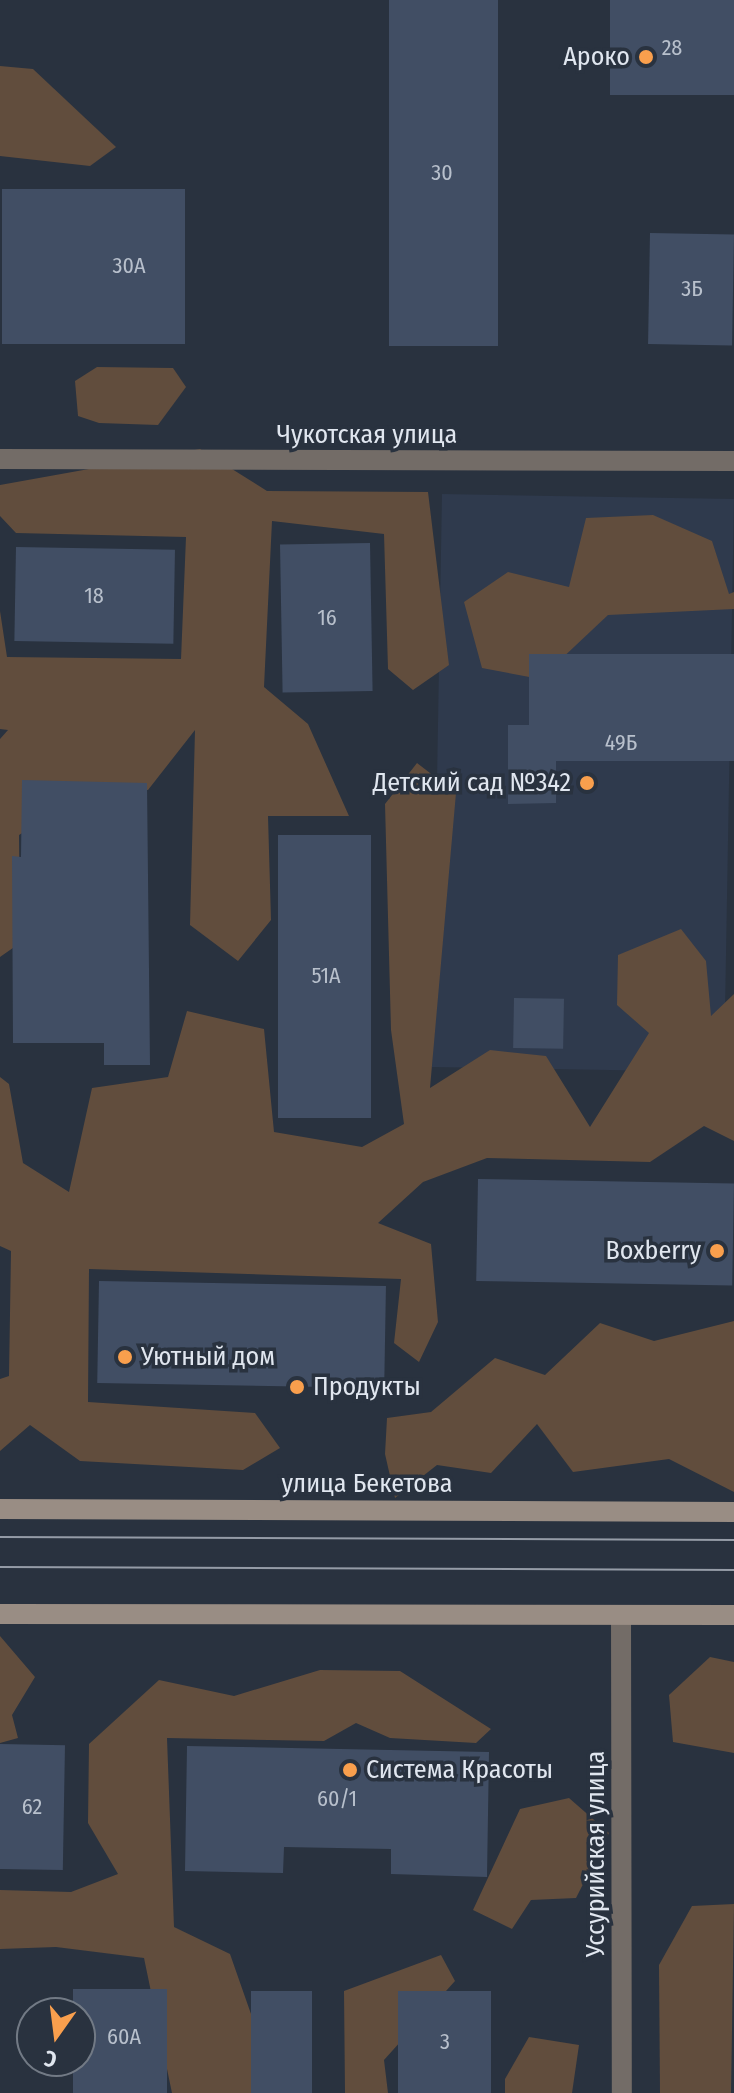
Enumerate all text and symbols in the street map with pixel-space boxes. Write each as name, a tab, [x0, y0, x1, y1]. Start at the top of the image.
house number: 28	[662, 35, 682, 61]
place label: Ароко	[563, 41, 630, 73]
marker: Ароко	[637, 48, 655, 66]
house number: 30	[431, 160, 453, 186]
house number: 30А	[113, 253, 145, 279]
house number: 3Б	[681, 276, 703, 302]
street label: Чукотская улица	[277, 419, 457, 451]
house number: 18	[84, 583, 104, 609]
house number: 16	[317, 605, 337, 631]
house number: 49Б	[605, 730, 637, 756]
place label: Детский сад №342	[373, 767, 571, 799]
marker: Детский сад №342	[578, 774, 596, 792]
house number: 51А	[311, 963, 341, 989]
place label: Boxberry	[606, 1235, 701, 1267]
marker: Boxberry	[708, 1242, 726, 1260]
place label: Уютный дом	[141, 1341, 275, 1373]
marker: Уютный дом	[116, 1348, 134, 1366]
place label: Продукты	[313, 1371, 421, 1403]
marker: Продукты	[288, 1378, 306, 1396]
street label: улица Бекетова	[281, 1468, 453, 1500]
street label: Уссурийская улица	[580, 1751, 612, 1957]
place label: Система Красоты	[366, 1754, 553, 1786]
marker: Система Красоты	[341, 1761, 359, 1779]
house number: 60/1	[317, 1786, 357, 1812]
house number: 62	[22, 1794, 42, 1820]
north arrow	[16, 1997, 96, 2077]
house number: 60А	[107, 2024, 141, 2050]
house number: 3	[440, 2029, 450, 2055]
text: С	[42, 2044, 59, 2073]

